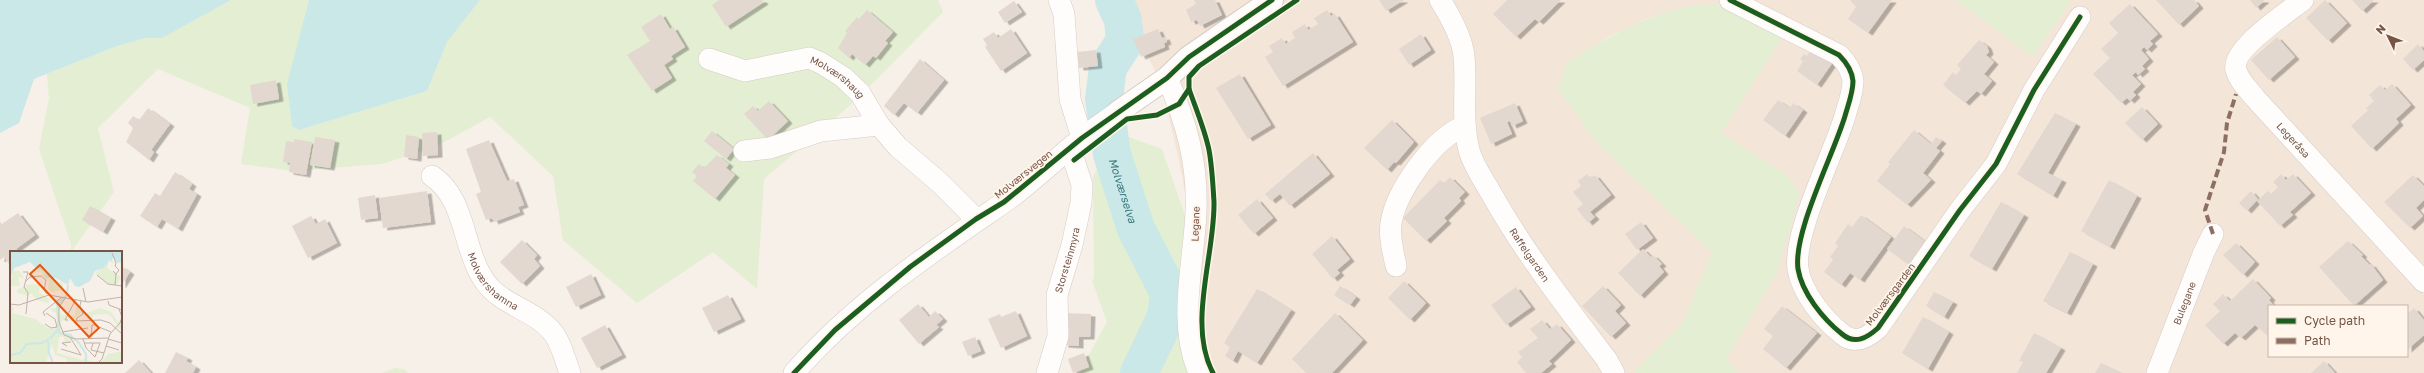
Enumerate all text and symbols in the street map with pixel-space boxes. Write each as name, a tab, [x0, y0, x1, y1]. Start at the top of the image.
north arrow	[2368, 16, 2408, 56]
text: N	[2373, 21, 2388, 36]
street label: Molværshaug	[809, 53, 868, 100]
street label: Legeråsa	[2274, 120, 2313, 160]
street label: Molværsvegen	[992, 147, 1054, 201]
water label: Molværselva	[1107, 156, 1140, 225]
street label: Legane	[1188, 206, 1202, 242]
street label: Storsteinmyra	[1052, 226, 1082, 294]
street label: Raffelgarden	[1507, 226, 1552, 284]
inset map	[10, 251, 122, 363]
street label: Molværshamna	[466, 251, 521, 312]
street label: Molværsgarden	[1863, 260, 1917, 328]
street label: Bulegane	[2170, 280, 2198, 326]
legend	[2268, 305, 2408, 357]
text: Cycle path	[2304, 313, 2365, 328]
text: Path	[2304, 333, 2331, 348]

